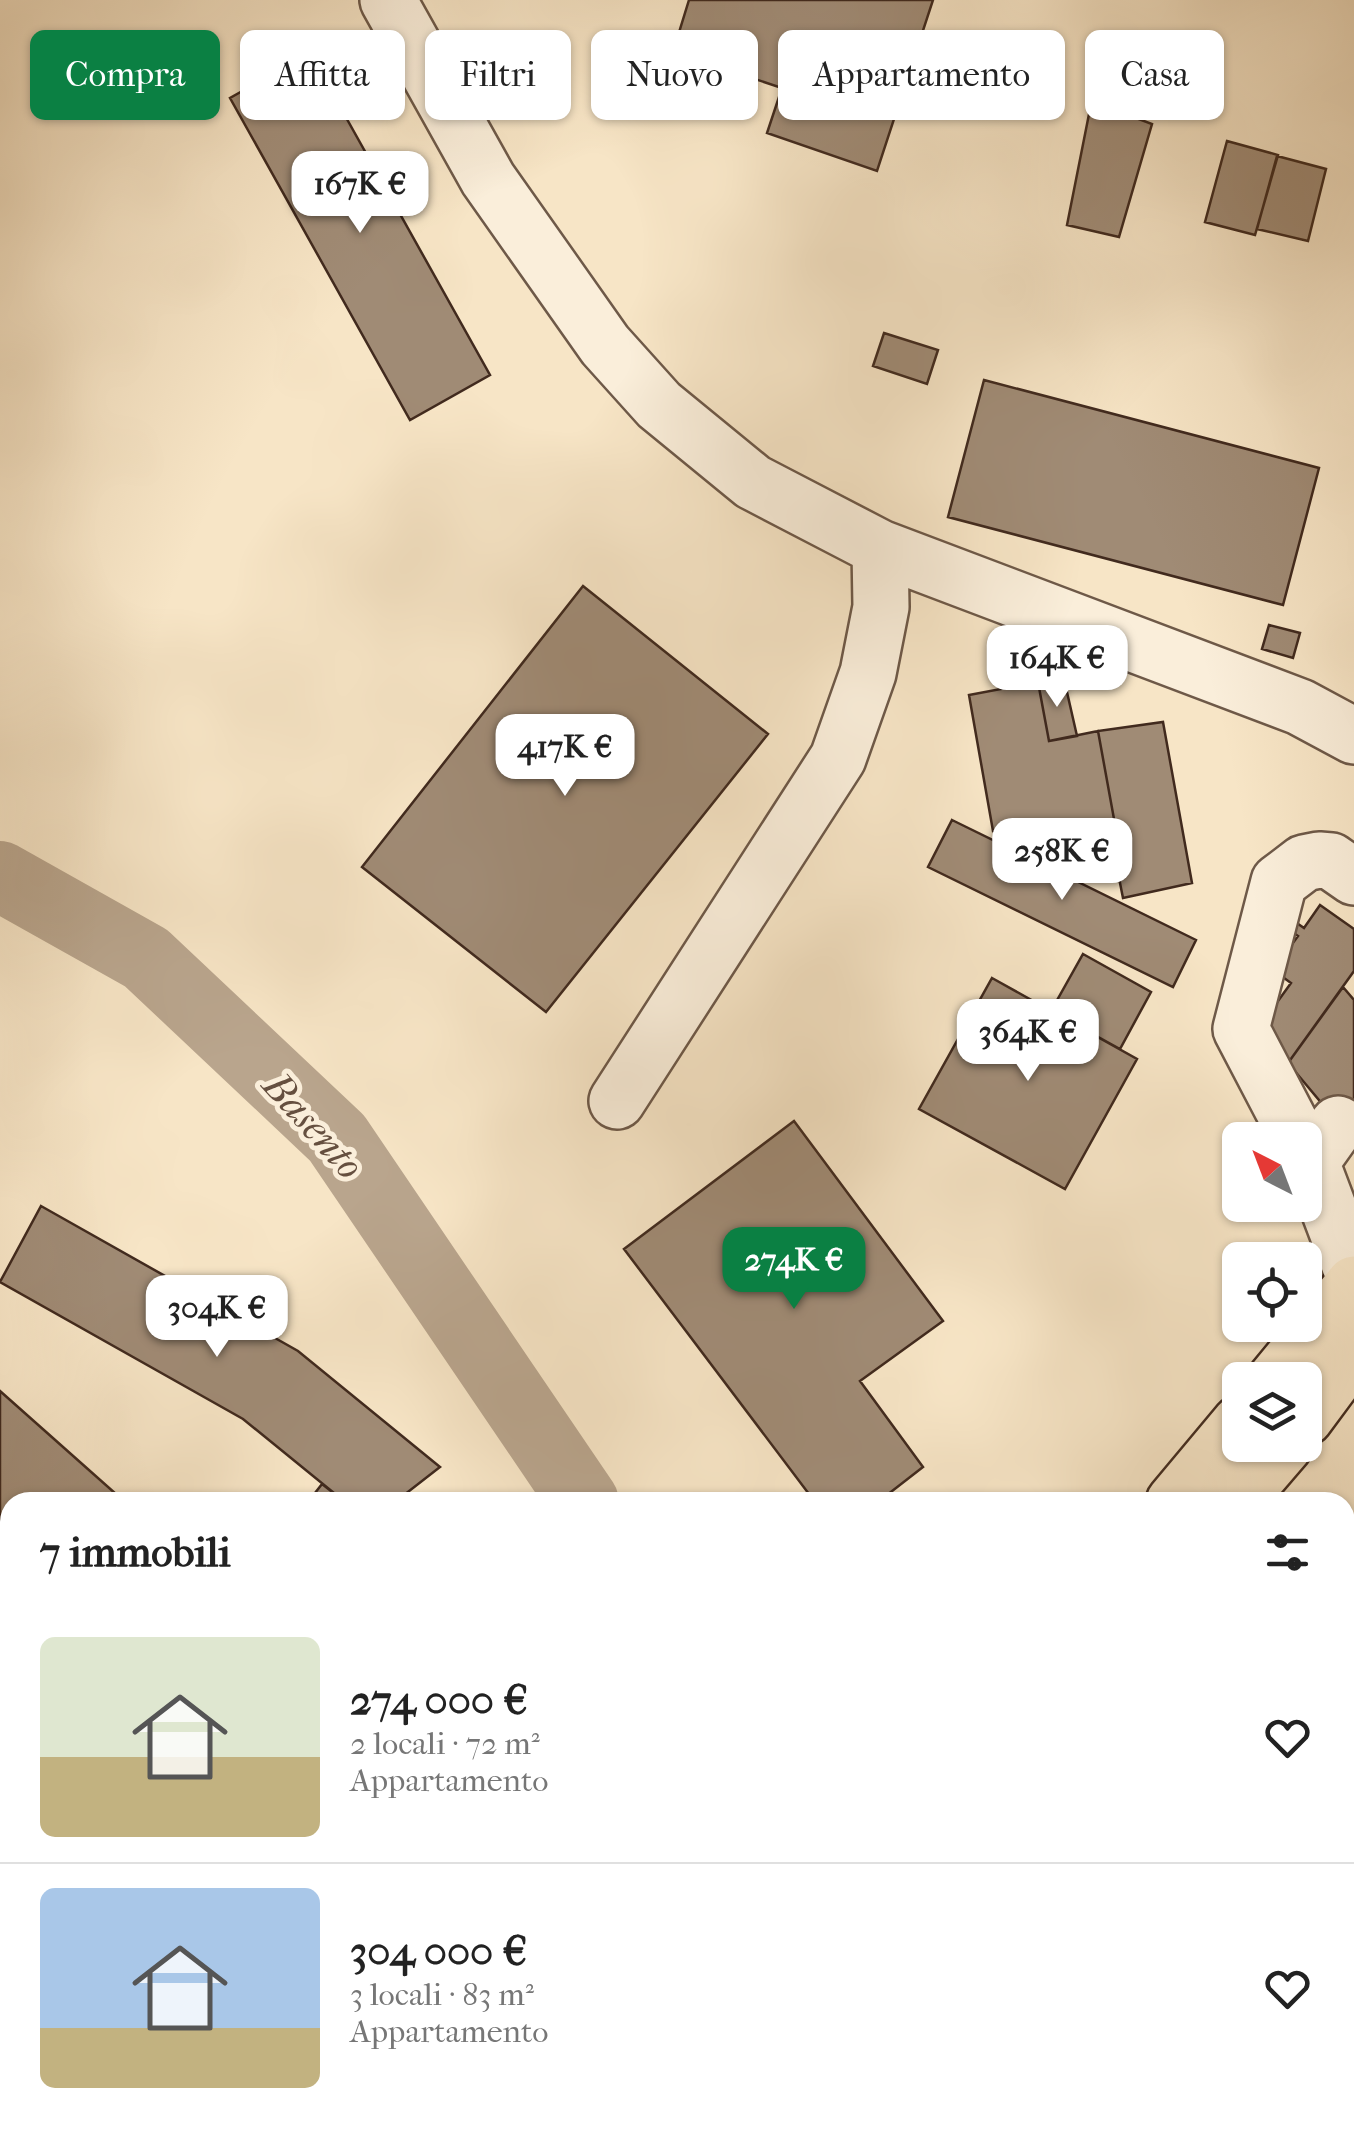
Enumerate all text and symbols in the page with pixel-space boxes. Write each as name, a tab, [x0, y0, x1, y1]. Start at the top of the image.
chip: Compra	[30, 30, 220, 120]
chip: Affitta	[240, 30, 405, 120]
chip: Filtri	[425, 30, 571, 120]
chip: Nuovo	[591, 30, 758, 120]
chip: Appartamento	[778, 30, 1065, 120]
chip: Casa	[1085, 30, 1224, 120]
pin: 167K €	[279, 151, 441, 236]
text: 167K €	[314, 165, 406, 202]
pin: 164K €	[976, 625, 1138, 710]
text: 164K €	[1009, 639, 1105, 676]
pin: 417K €	[484, 714, 646, 799]
text: 417K €	[518, 728, 612, 765]
pin: 258K €	[981, 818, 1143, 903]
text: 258K €	[1014, 832, 1110, 869]
pin: 364K €	[947, 999, 1109, 1084]
text: 364K €	[979, 1013, 1077, 1050]
water label: Basento	[252, 1061, 373, 1188]
north arrow	[1222, 1122, 1322, 1222]
map controls	[1222, 1122, 1322, 1462]
pin: 274K €	[713, 1227, 875, 1312]
text: 274K €	[744, 1241, 844, 1278]
button: locate	[1222, 1242, 1322, 1342]
pin: 304K €	[136, 1275, 298, 1360]
text: 304K €	[168, 1289, 266, 1326]
button: layers	[1222, 1362, 1322, 1462]
icon: filters	[1260, 1525, 1315, 1580]
text: 7 immobili	[40, 1528, 231, 1577]
text: 274 000 €	[350, 1676, 528, 1725]
icon: home	[120, 1677, 240, 1797]
icon: heart	[1260, 1710, 1315, 1765]
text: 2 locali · 72 m²	[350, 1725, 540, 1762]
text: Appartamento	[350, 1762, 549, 1799]
text: 304 000 €	[350, 1927, 527, 1976]
icon: home	[120, 1928, 240, 2048]
icon: heart	[1260, 1961, 1315, 2016]
text: 3 locali · 83 m²	[350, 1976, 534, 2013]
text: Appartamento	[350, 2013, 549, 2050]

